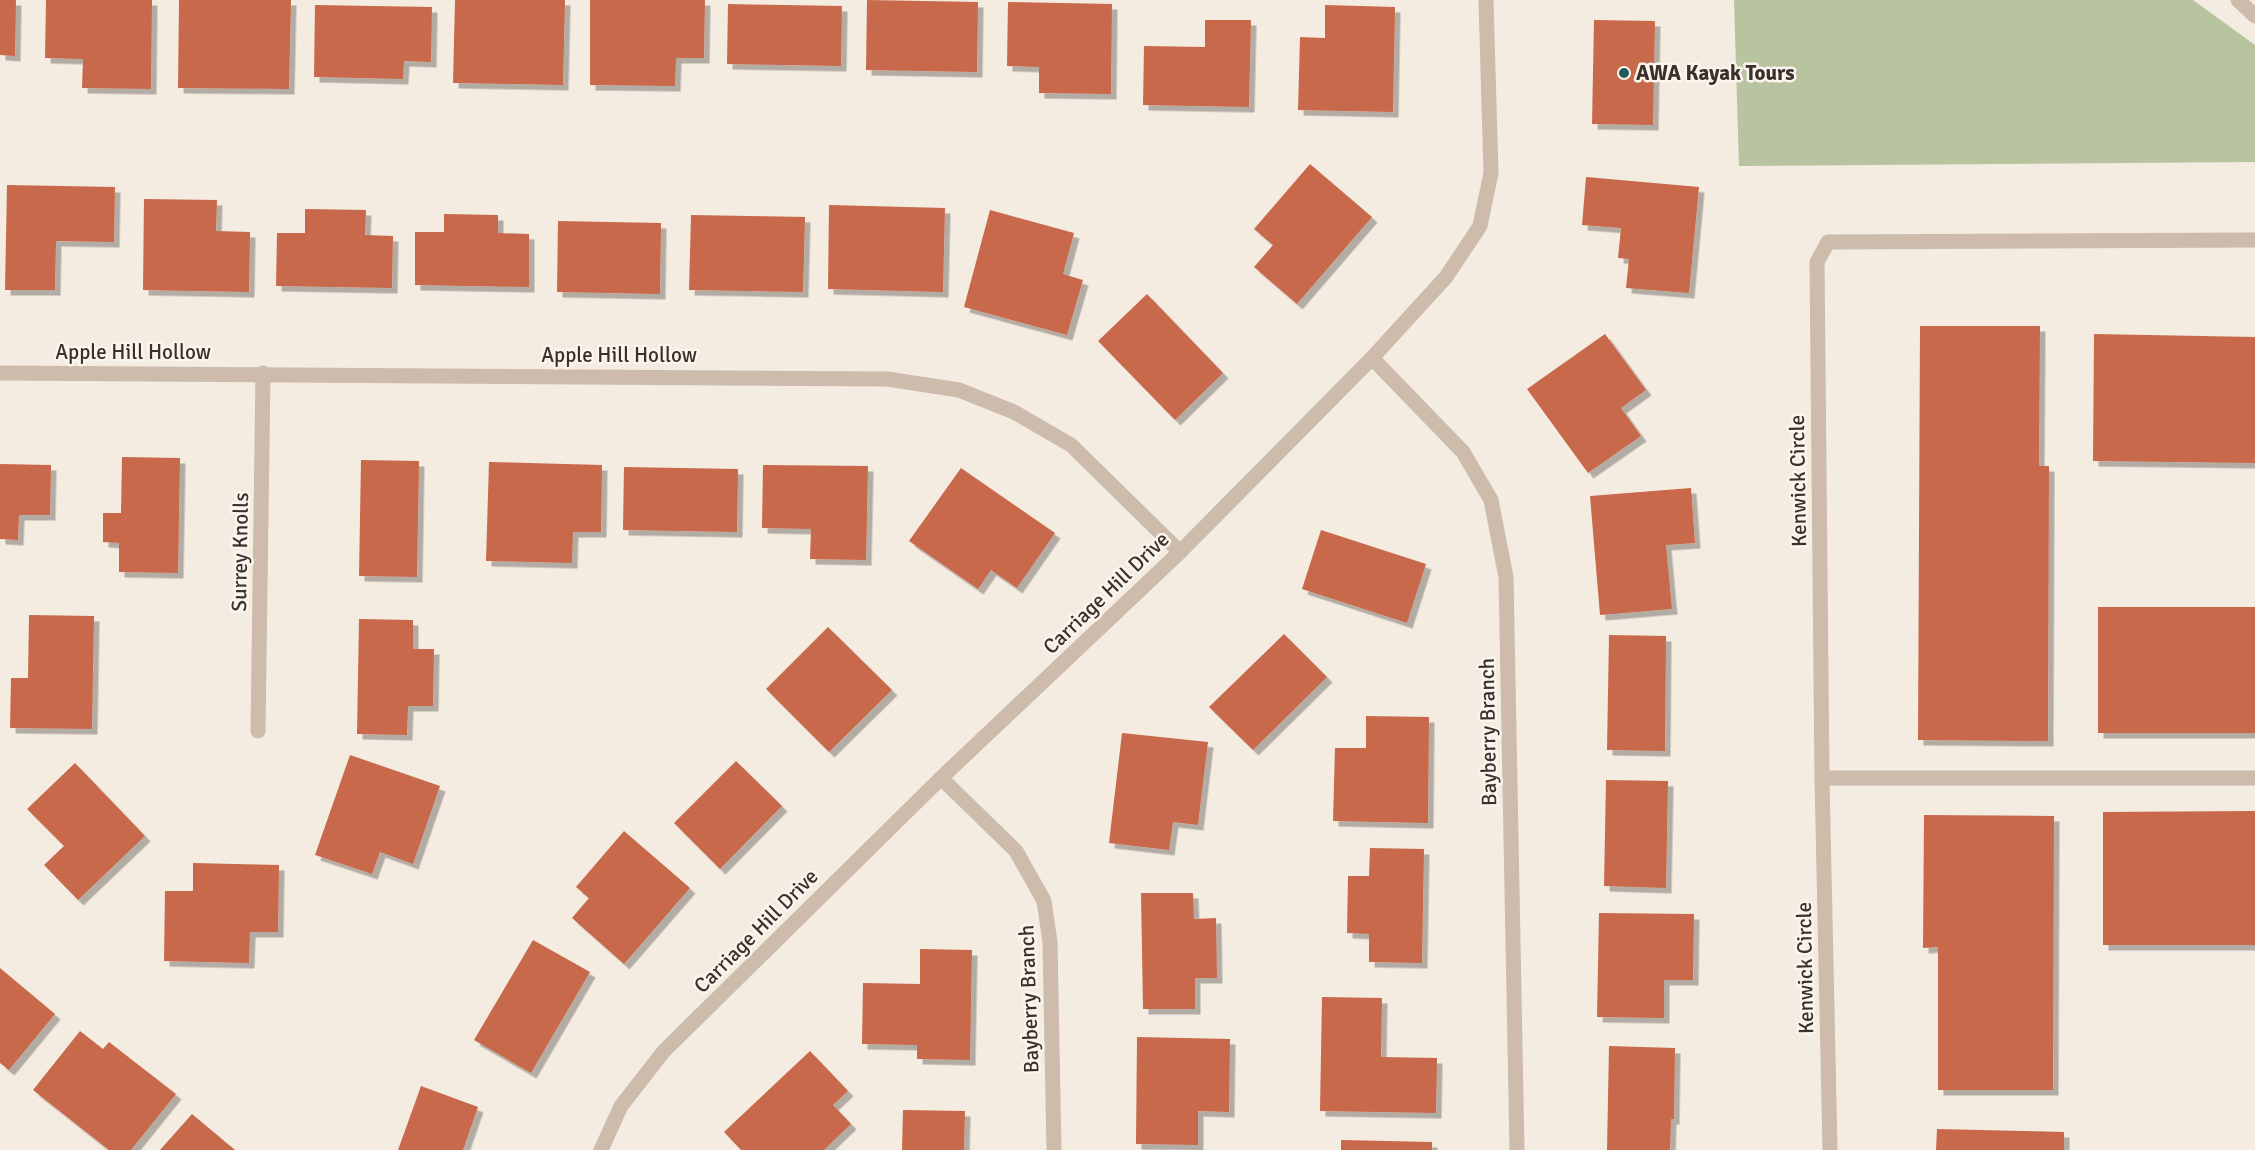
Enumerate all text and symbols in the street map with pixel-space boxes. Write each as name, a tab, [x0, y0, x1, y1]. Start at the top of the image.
place label: AWA Kayak Tours	[1636, 60, 1795, 86]
marker: AWA Kayak Tours	[1617, 66, 1631, 80]
street label: Apple Hill Hollow	[55, 339, 211, 365]
street label: Apple Hill Hollow	[541, 342, 697, 368]
street label: Kenwick Circle	[1784, 415, 1812, 547]
street label: Surrey Knolls	[226, 492, 254, 612]
street label: Carriage Hill Drive	[1038, 526, 1174, 660]
street label: Bayberry Branch	[1474, 658, 1502, 806]
street label: Carriage Hill Drive	[688, 863, 824, 999]
street label: Kenwick Circle	[1791, 902, 1819, 1034]
street label: Bayberry Branch	[1013, 924, 1045, 1074]

